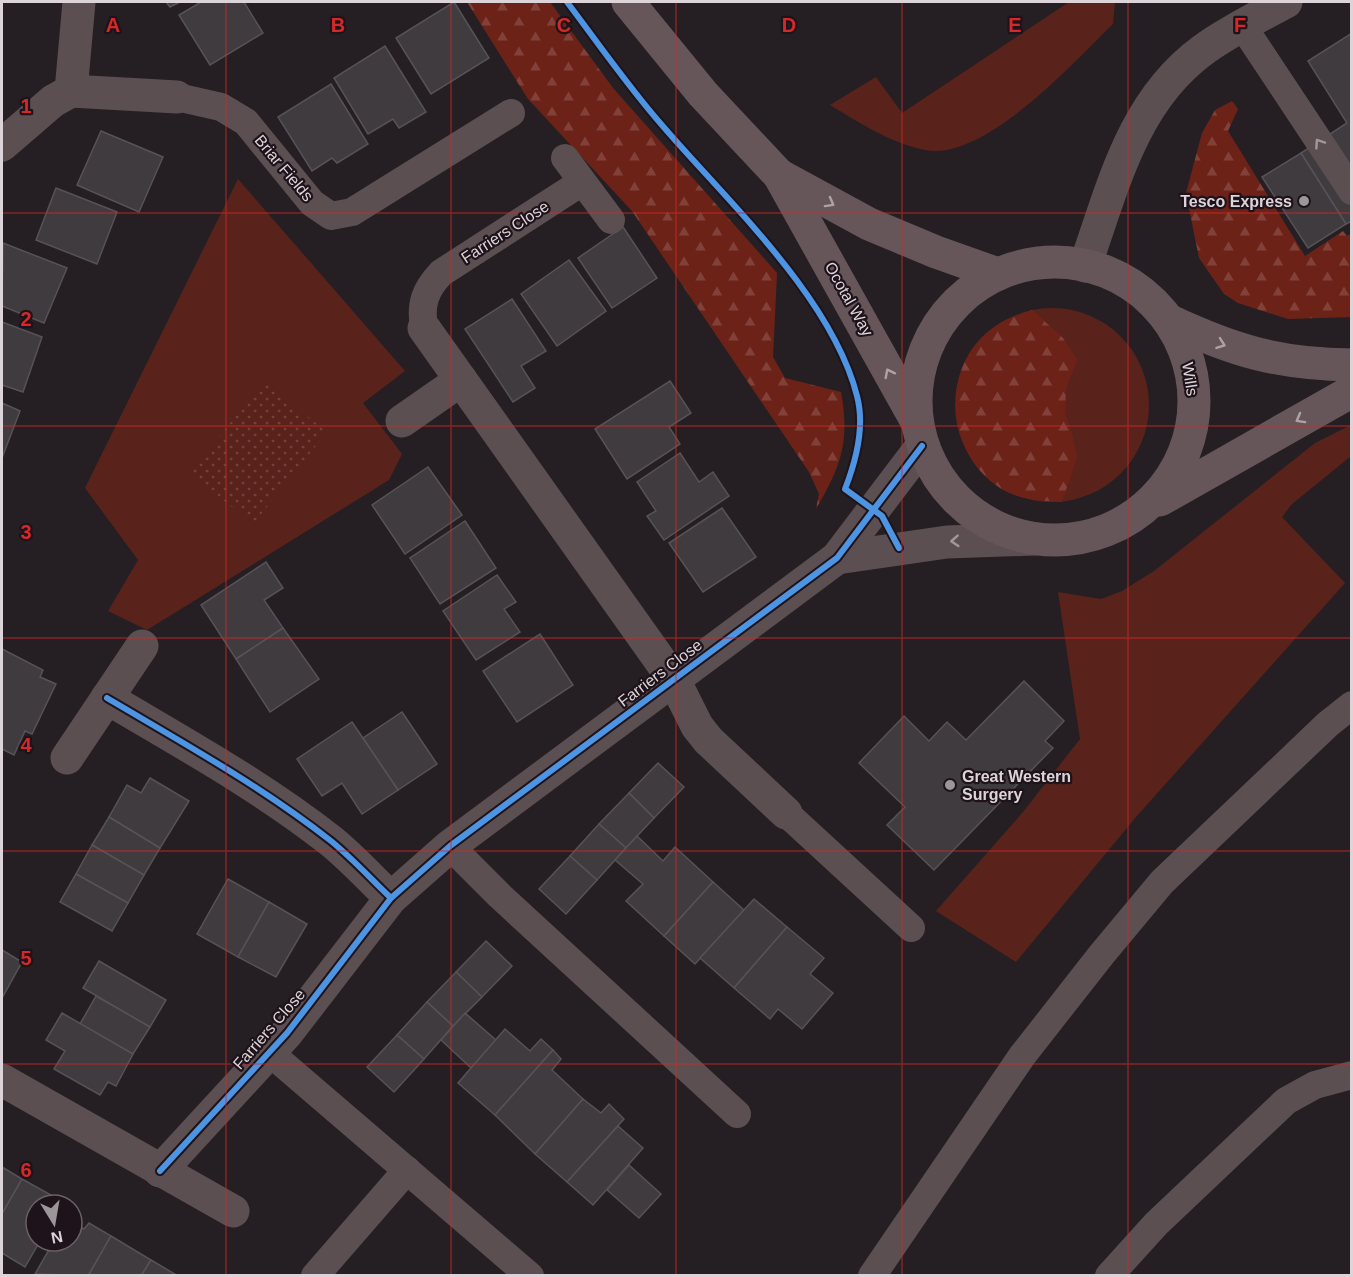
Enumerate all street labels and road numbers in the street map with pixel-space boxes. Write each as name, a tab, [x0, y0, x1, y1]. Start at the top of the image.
street label: Briar Fields	[251, 132, 317, 204]
street label: Farriers Close	[458, 197, 552, 266]
street label: Ocotal Way	[822, 259, 876, 339]
street label: Wills	[1179, 361, 1201, 397]
street label: Farriers Close	[615, 636, 705, 710]
street label: Farriers Close	[230, 985, 308, 1072]

